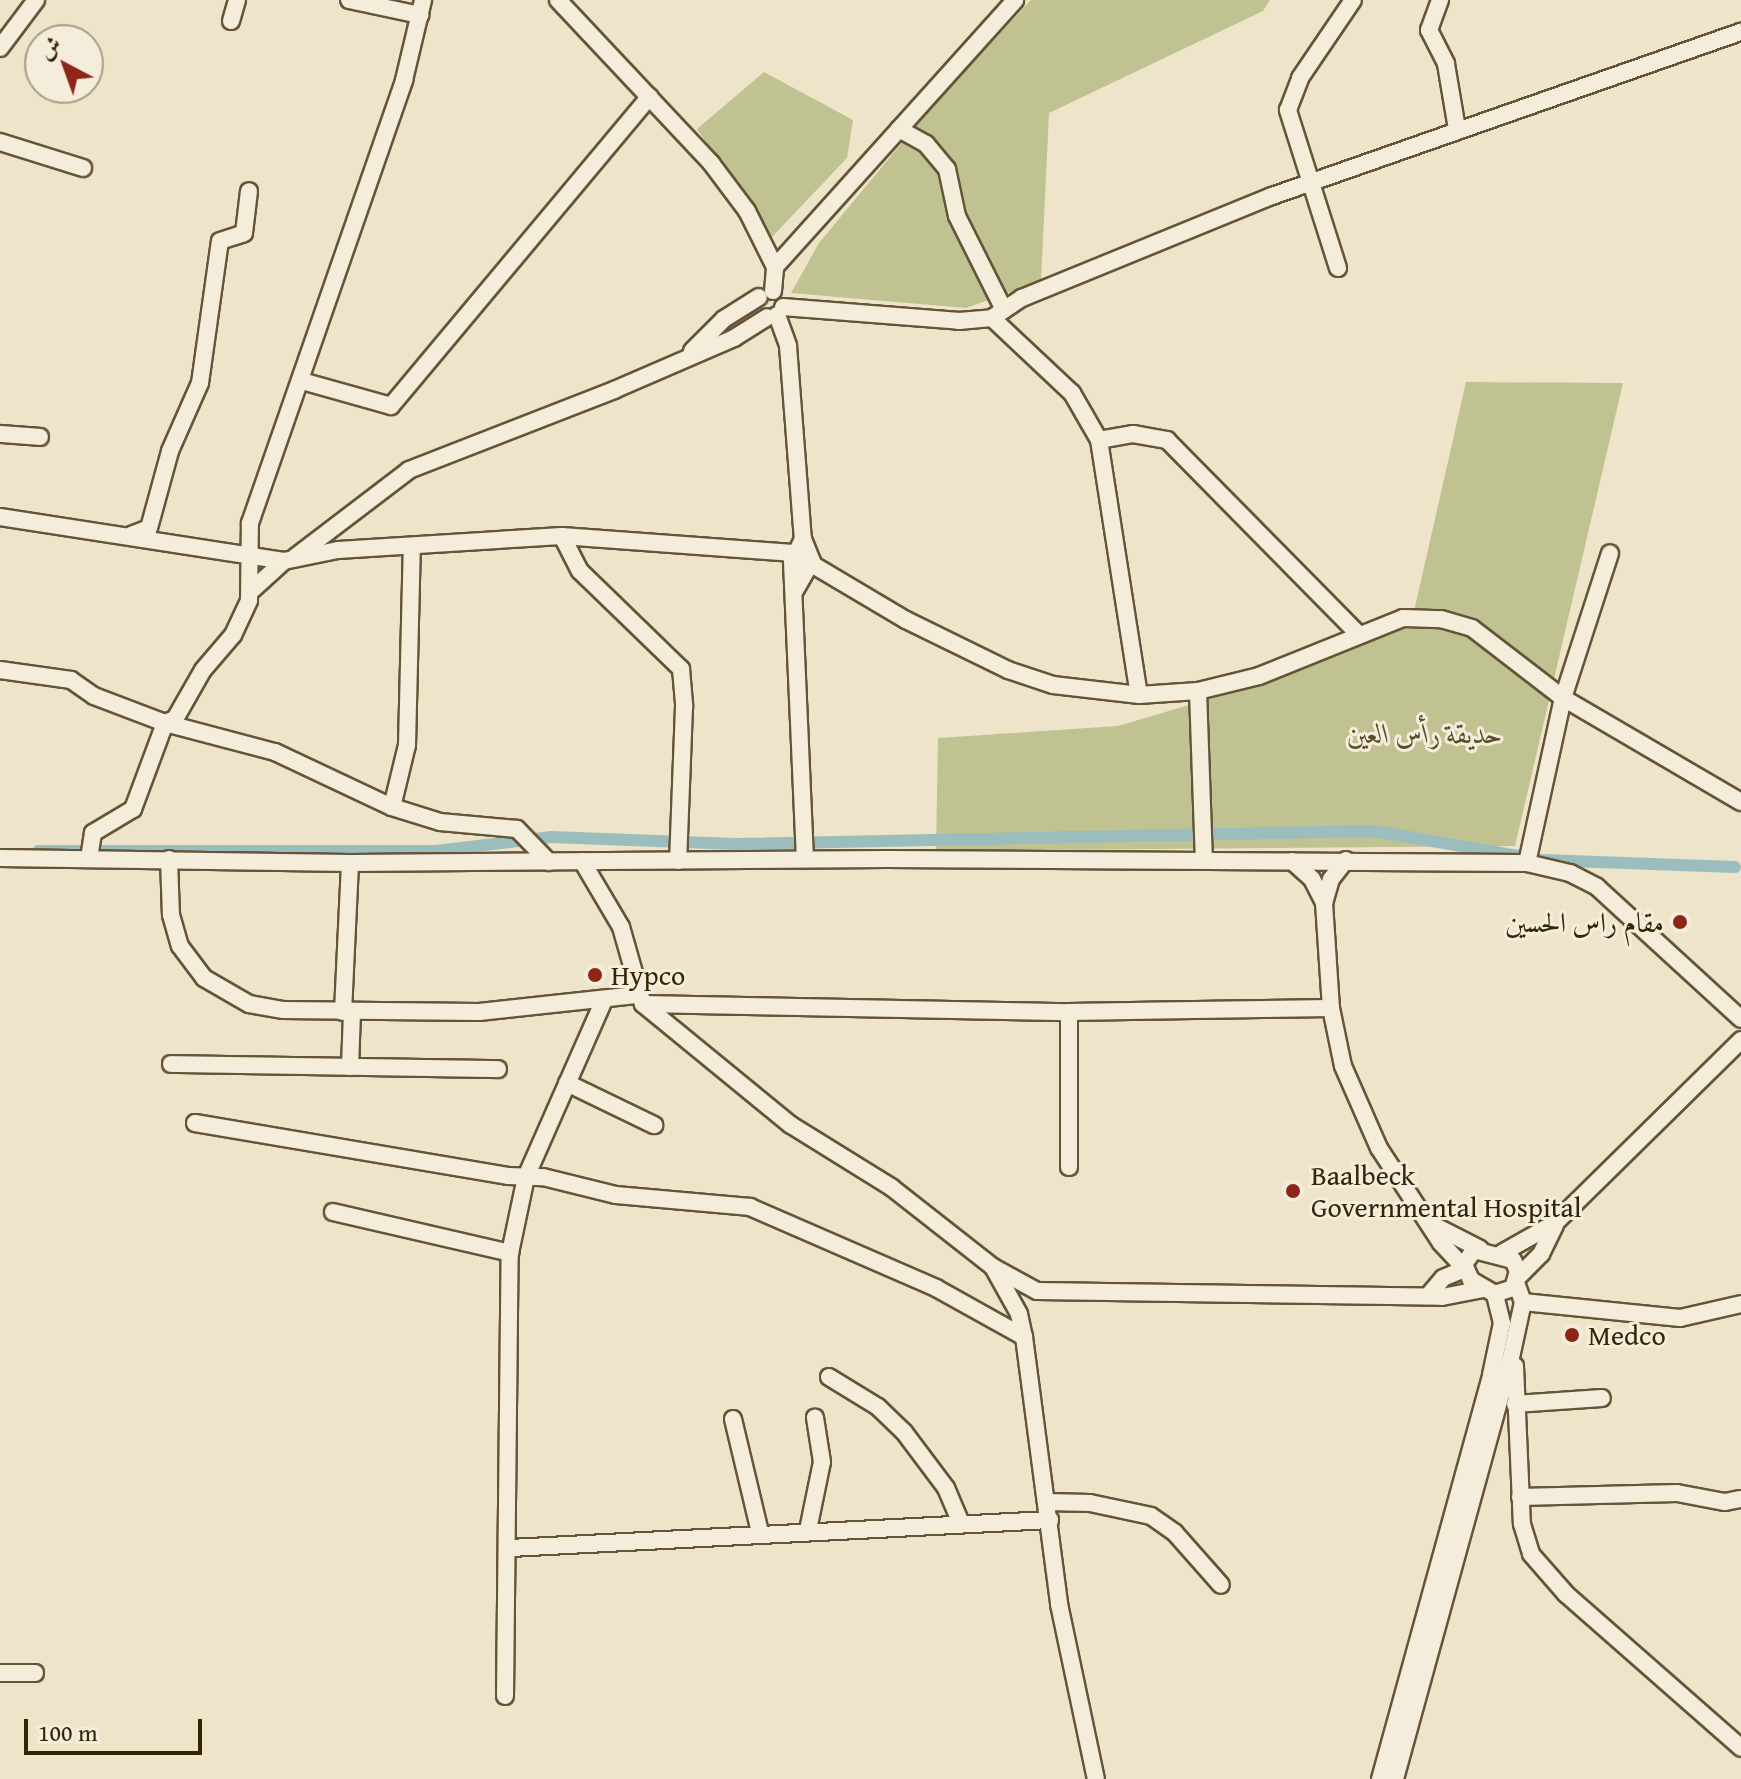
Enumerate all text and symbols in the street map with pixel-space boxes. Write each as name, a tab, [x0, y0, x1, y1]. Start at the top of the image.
north arrow	[24, 24, 104, 104]
text: ش	[31, 28, 68, 67]
park label: حديقة رأس العين	[1347, 716, 1503, 750]
place label: مقام راس الحسين	[1505, 905, 1664, 939]
marker: مقام راس الحسين	[1671, 913, 1689, 931]
place label: Hypco	[611, 958, 685, 992]
marker: Hypco	[586, 966, 604, 984]
place label: Baalbeck Governmental Hospital	[1311, 1158, 1582, 1224]
marker: Baalbeck Governmental Hospital	[1282, 1180, 1304, 1202]
place label: Medco	[1588, 1318, 1666, 1352]
marker: Medco	[1563, 1326, 1581, 1344]
scale bar	[28, 1703, 206, 1753]
text: 100 m	[38, 1715, 98, 1750]

